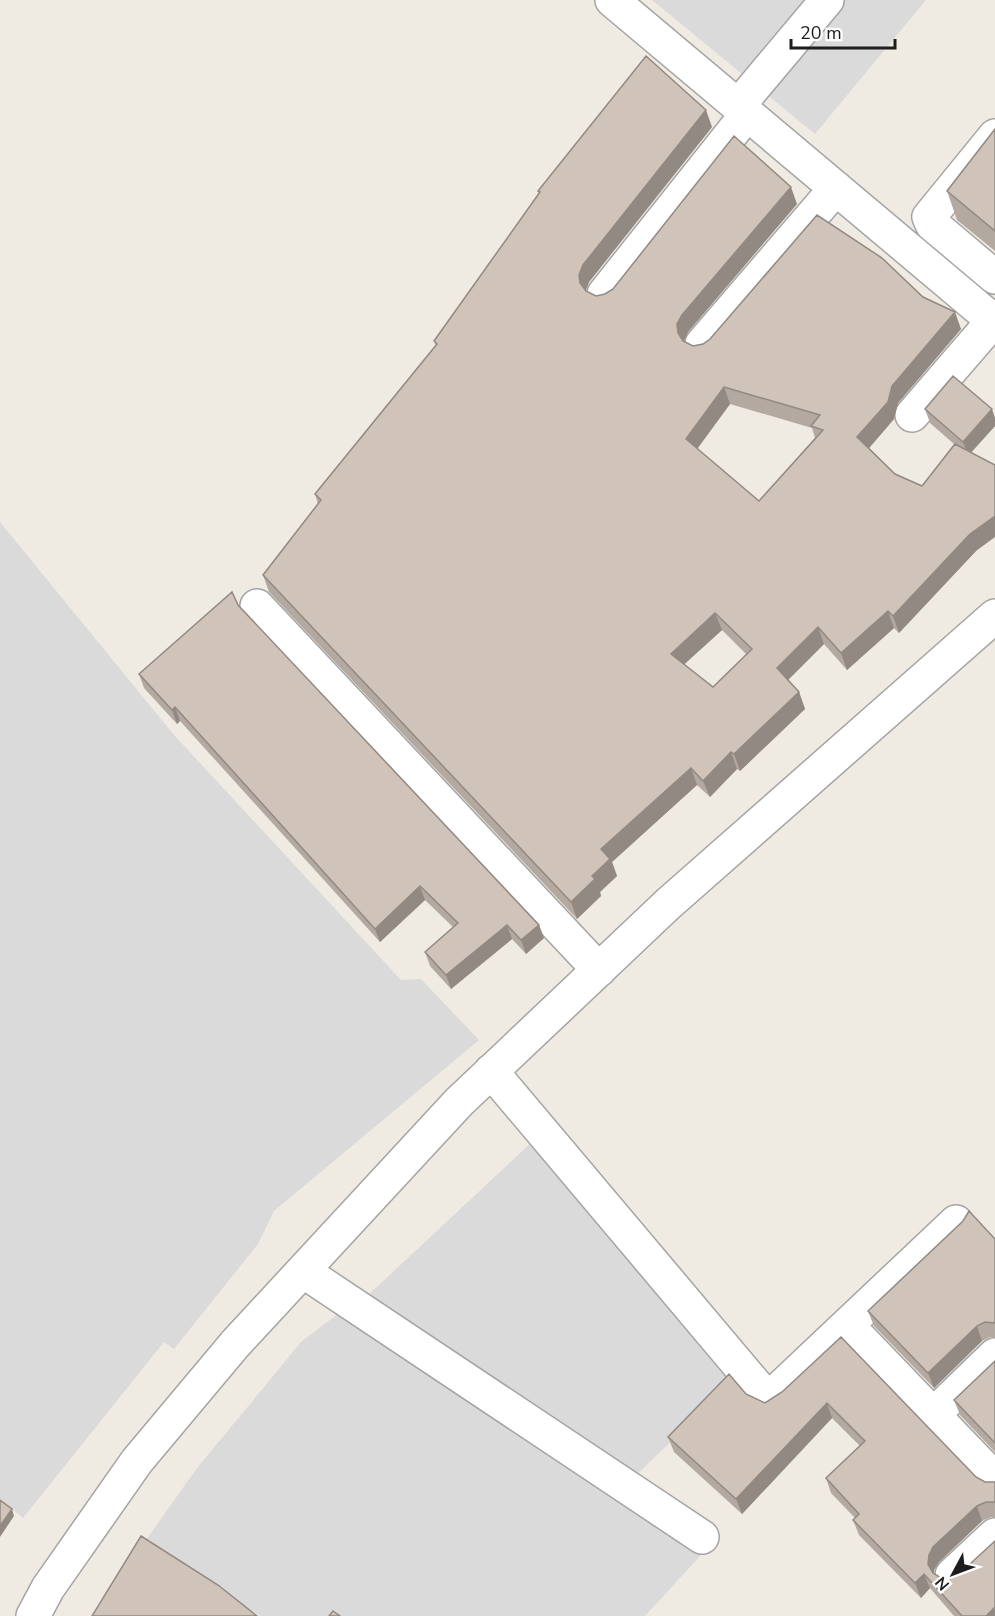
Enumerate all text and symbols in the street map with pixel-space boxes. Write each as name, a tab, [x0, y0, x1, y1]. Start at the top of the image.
scale bar	[791, 12, 894, 50]
text: 20 m	[800, 21, 842, 45]
north arrow	[923, 1544, 983, 1604]
text: N	[930, 1571, 955, 1595]

